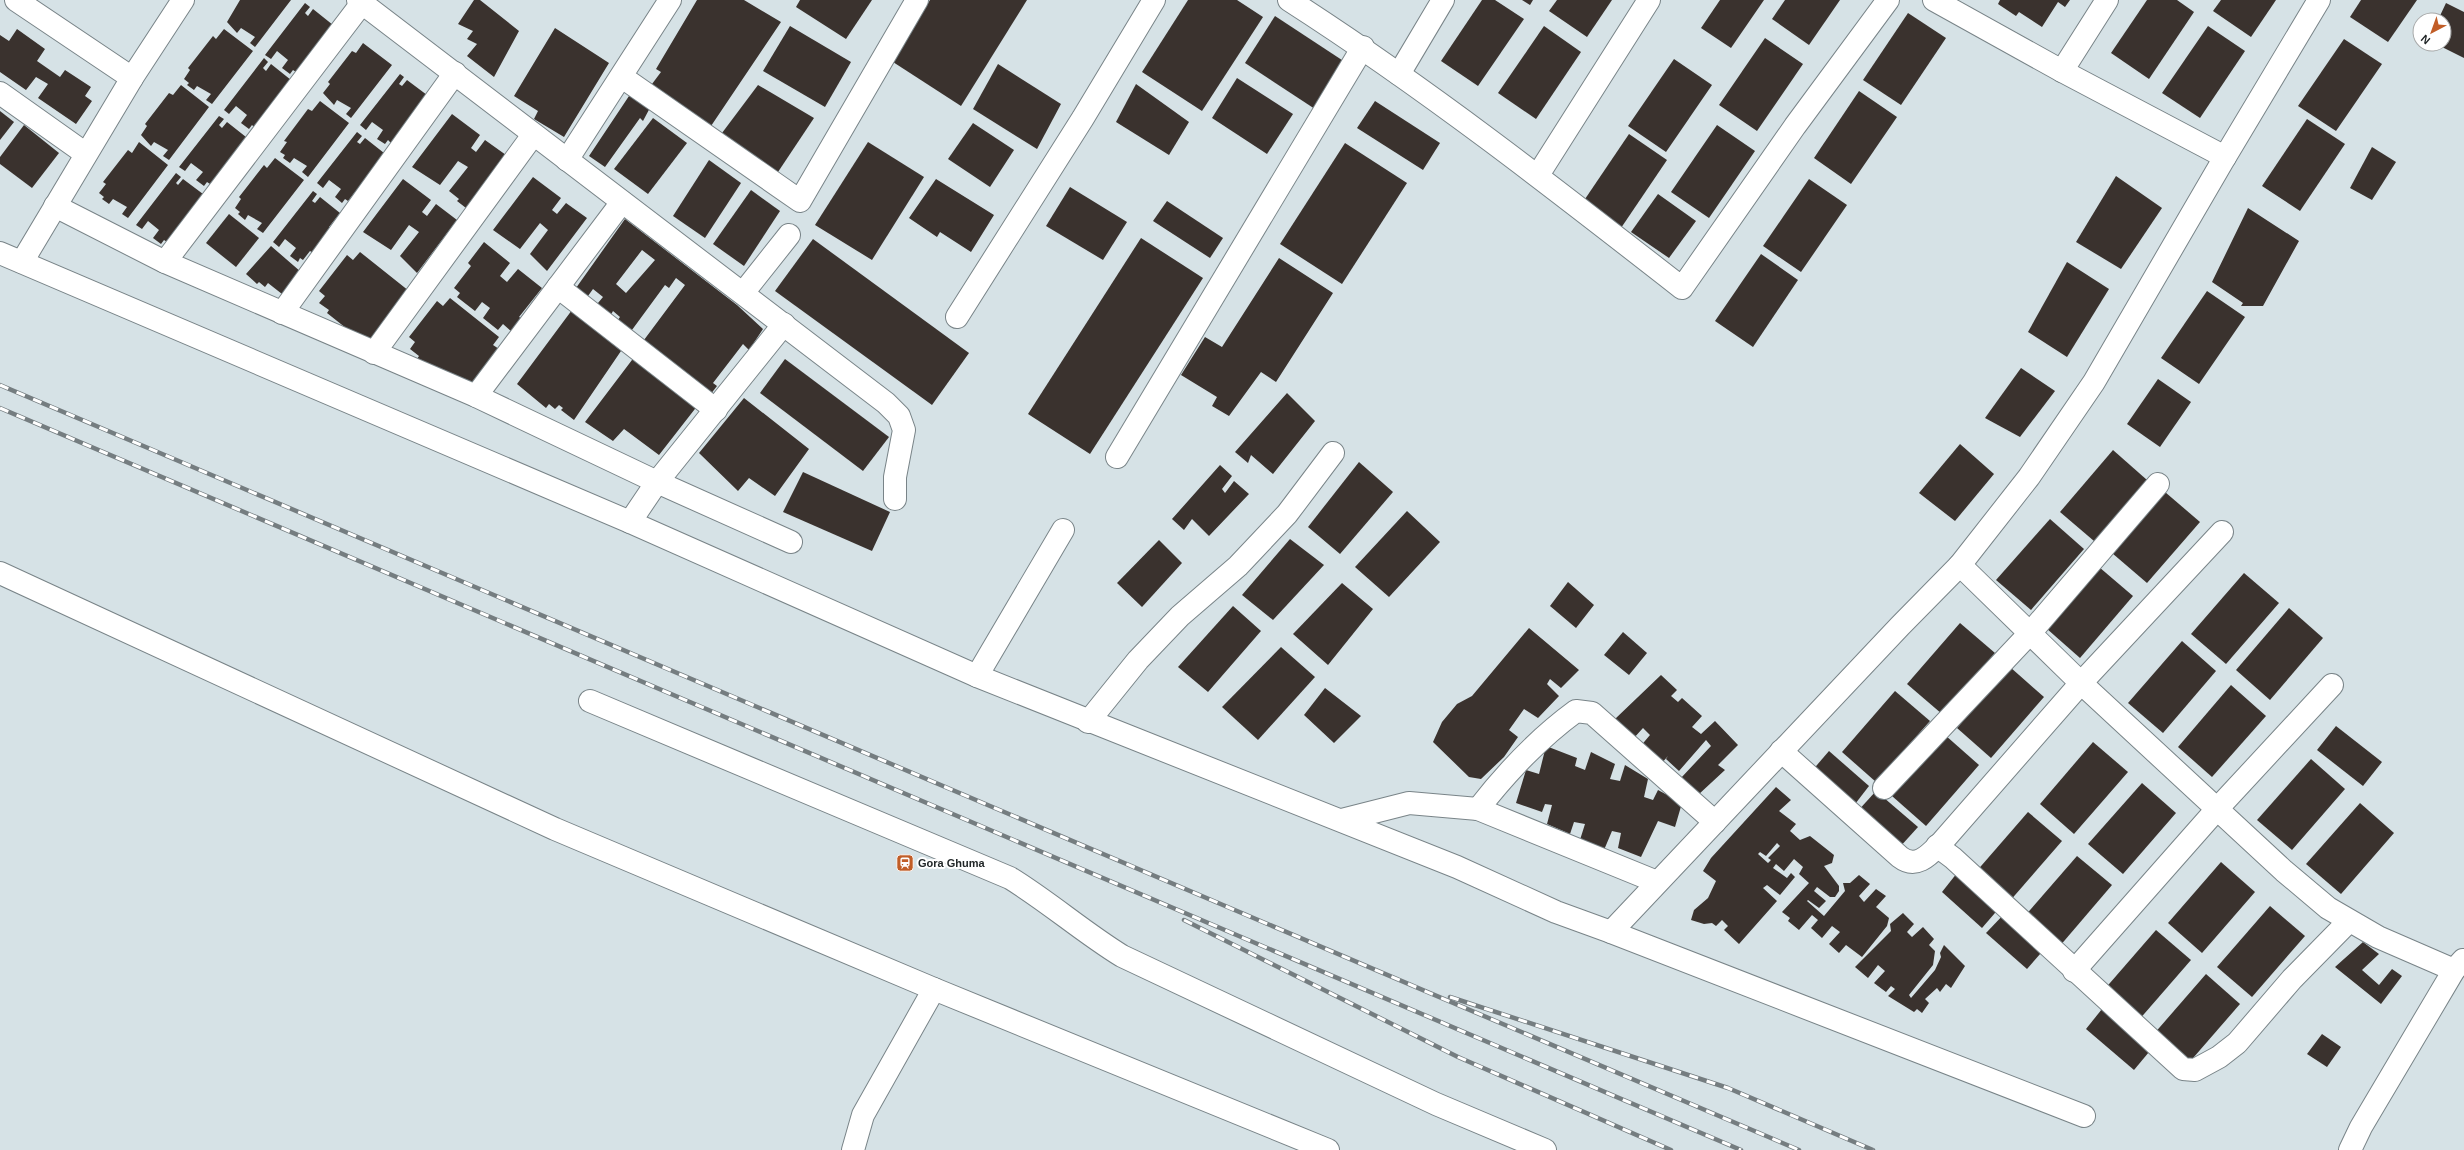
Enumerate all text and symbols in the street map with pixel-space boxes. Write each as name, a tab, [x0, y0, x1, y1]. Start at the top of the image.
north arrow	[2412, 12, 2452, 52]
text: N	[2418, 32, 2432, 47]
station icon: Gora Ghuma	[895, 853, 915, 873]
place label: Gora Ghuma	[918, 857, 986, 869]

